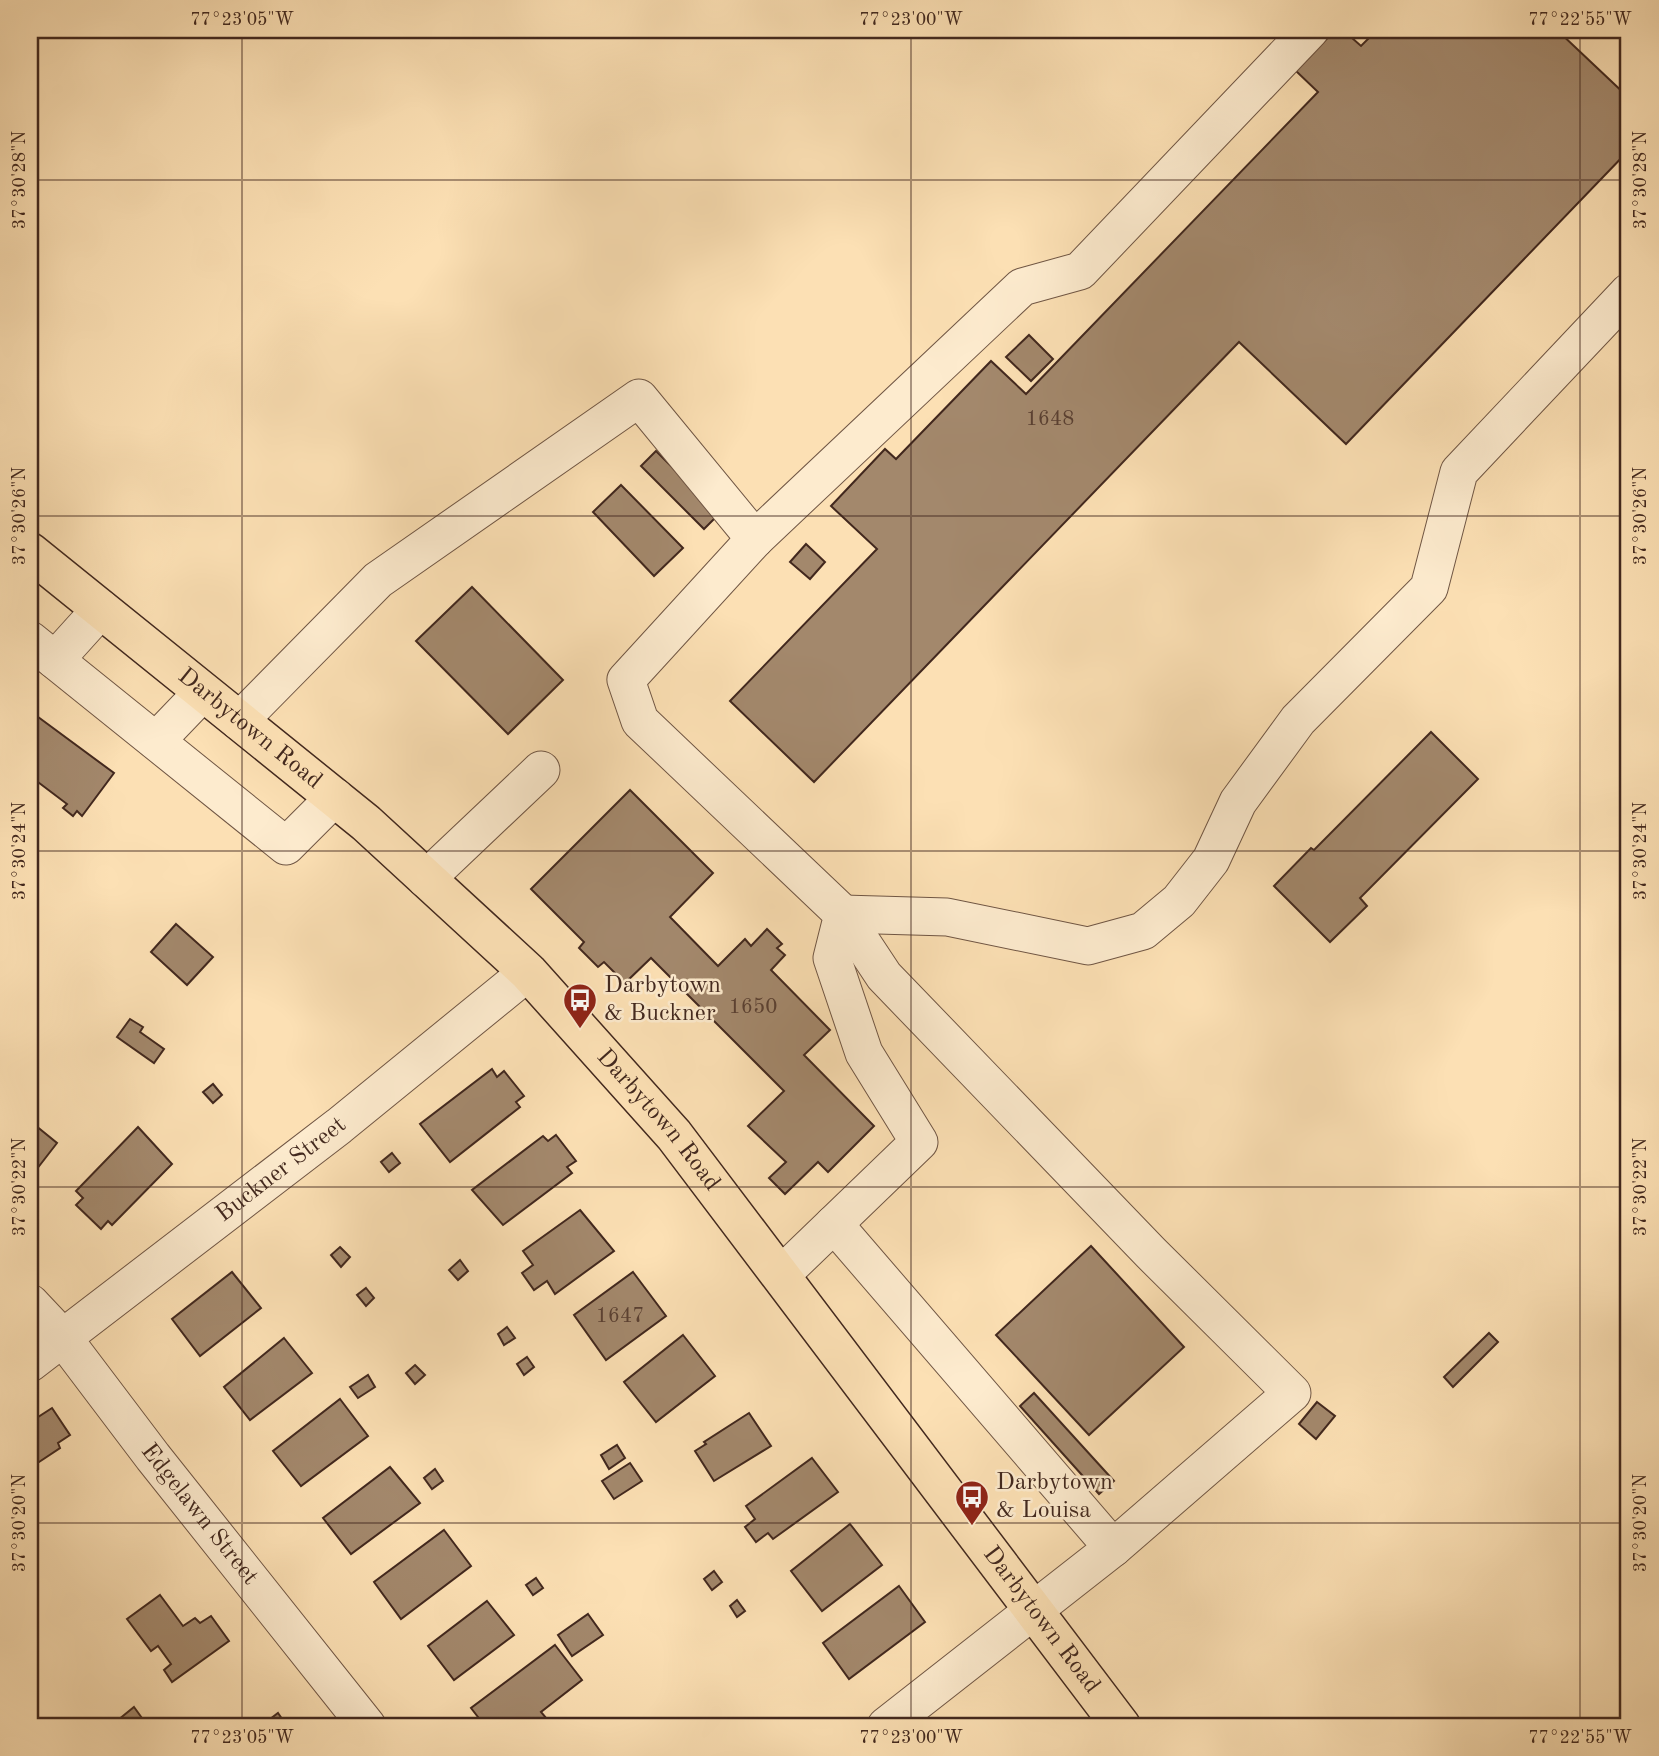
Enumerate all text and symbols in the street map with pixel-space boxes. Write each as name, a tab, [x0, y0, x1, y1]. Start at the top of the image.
text: 77°23'05"W	[190, 11, 294, 29]
text: 77°23'00"W	[859, 11, 963, 29]
text: 77°22'55"W	[1528, 11, 1632, 29]
text: 37°30'28"N	[11, 131, 29, 229]
text: 37°30'28"N	[1632, 131, 1650, 229]
house number: 1648	[1026, 409, 1074, 430]
text: 37°30'26"N	[11, 467, 29, 565]
text: 37°30'26"N	[1632, 467, 1650, 565]
street label: Darbytown Road	[173, 664, 326, 794]
text: 37°30'24"N	[11, 802, 29, 900]
text: 37°30'24"N	[1632, 802, 1650, 900]
place label: Darbytown & Buckner	[604, 974, 721, 1026]
bus stop icon: Darbytown & Buckner	[561, 981, 599, 1030]
house number: 1650	[729, 997, 777, 1018]
street label: Darbytown Road	[592, 1045, 724, 1196]
street label: Buckner Street	[212, 1113, 351, 1227]
text: 37°30'22"N	[11, 1138, 29, 1236]
text: 37°30'22"N	[1632, 1138, 1650, 1236]
house number: 1647	[596, 1306, 644, 1327]
street label: Edgelawn Street	[136, 1440, 262, 1590]
place label: Darbytown & Louisa	[996, 1471, 1113, 1523]
text: 37°30'20"N	[11, 1474, 29, 1572]
text: 37°30'20"N	[1632, 1474, 1650, 1572]
bus stop icon: Darbytown & Louisa	[953, 1478, 991, 1527]
street label: Darbytown Road	[978, 1542, 1104, 1698]
text: 77°23'05"W	[190, 1729, 294, 1747]
text: 77°23'00"W	[859, 1729, 963, 1747]
text: 77°22'55"W	[1528, 1729, 1632, 1747]

